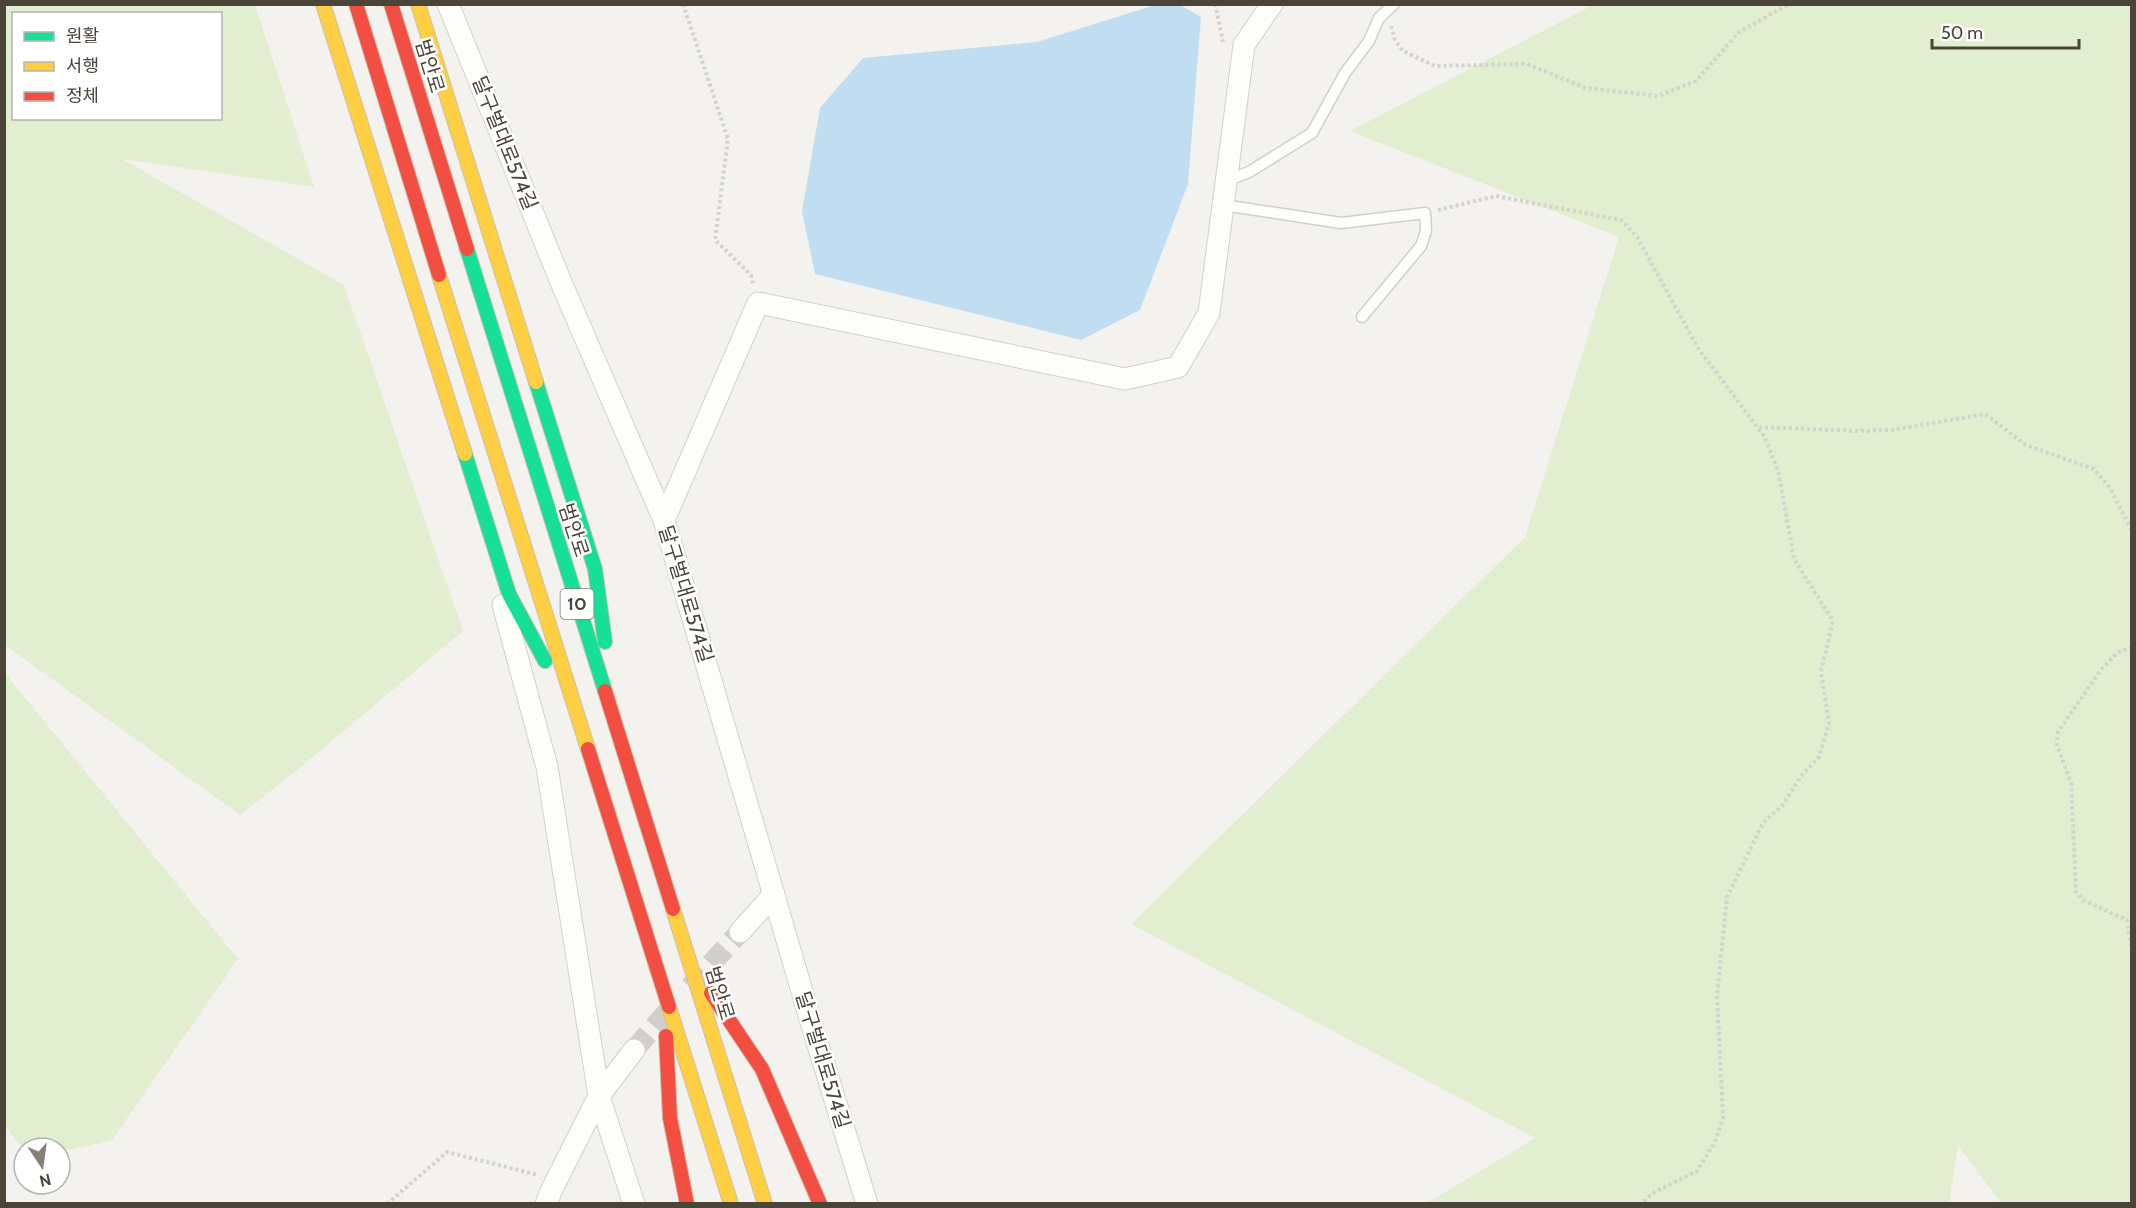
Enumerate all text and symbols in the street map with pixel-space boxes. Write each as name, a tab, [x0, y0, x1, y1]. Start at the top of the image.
legend	[12, 12, 222, 120]
scale bar	[1932, 12, 2079, 50]
text: 50 m	[1941, 22, 1983, 44]
text: 원활	[66, 25, 99, 47]
street label: 범안로	[410, 36, 450, 96]
text: 서행	[66, 55, 99, 77]
street label: 달구벌대로574길	[467, 73, 543, 213]
text: 정체	[66, 85, 99, 107]
street label: 범안로	[554, 500, 594, 560]
street label: 달구벌대로574길	[654, 523, 718, 665]
road number: 10	[560, 589, 594, 619]
street label: 범안로	[700, 963, 740, 1023]
street label: 달구벌대로574길	[791, 989, 855, 1131]
north arrow	[12, 1136, 72, 1196]
text: N	[38, 1170, 53, 1191]

